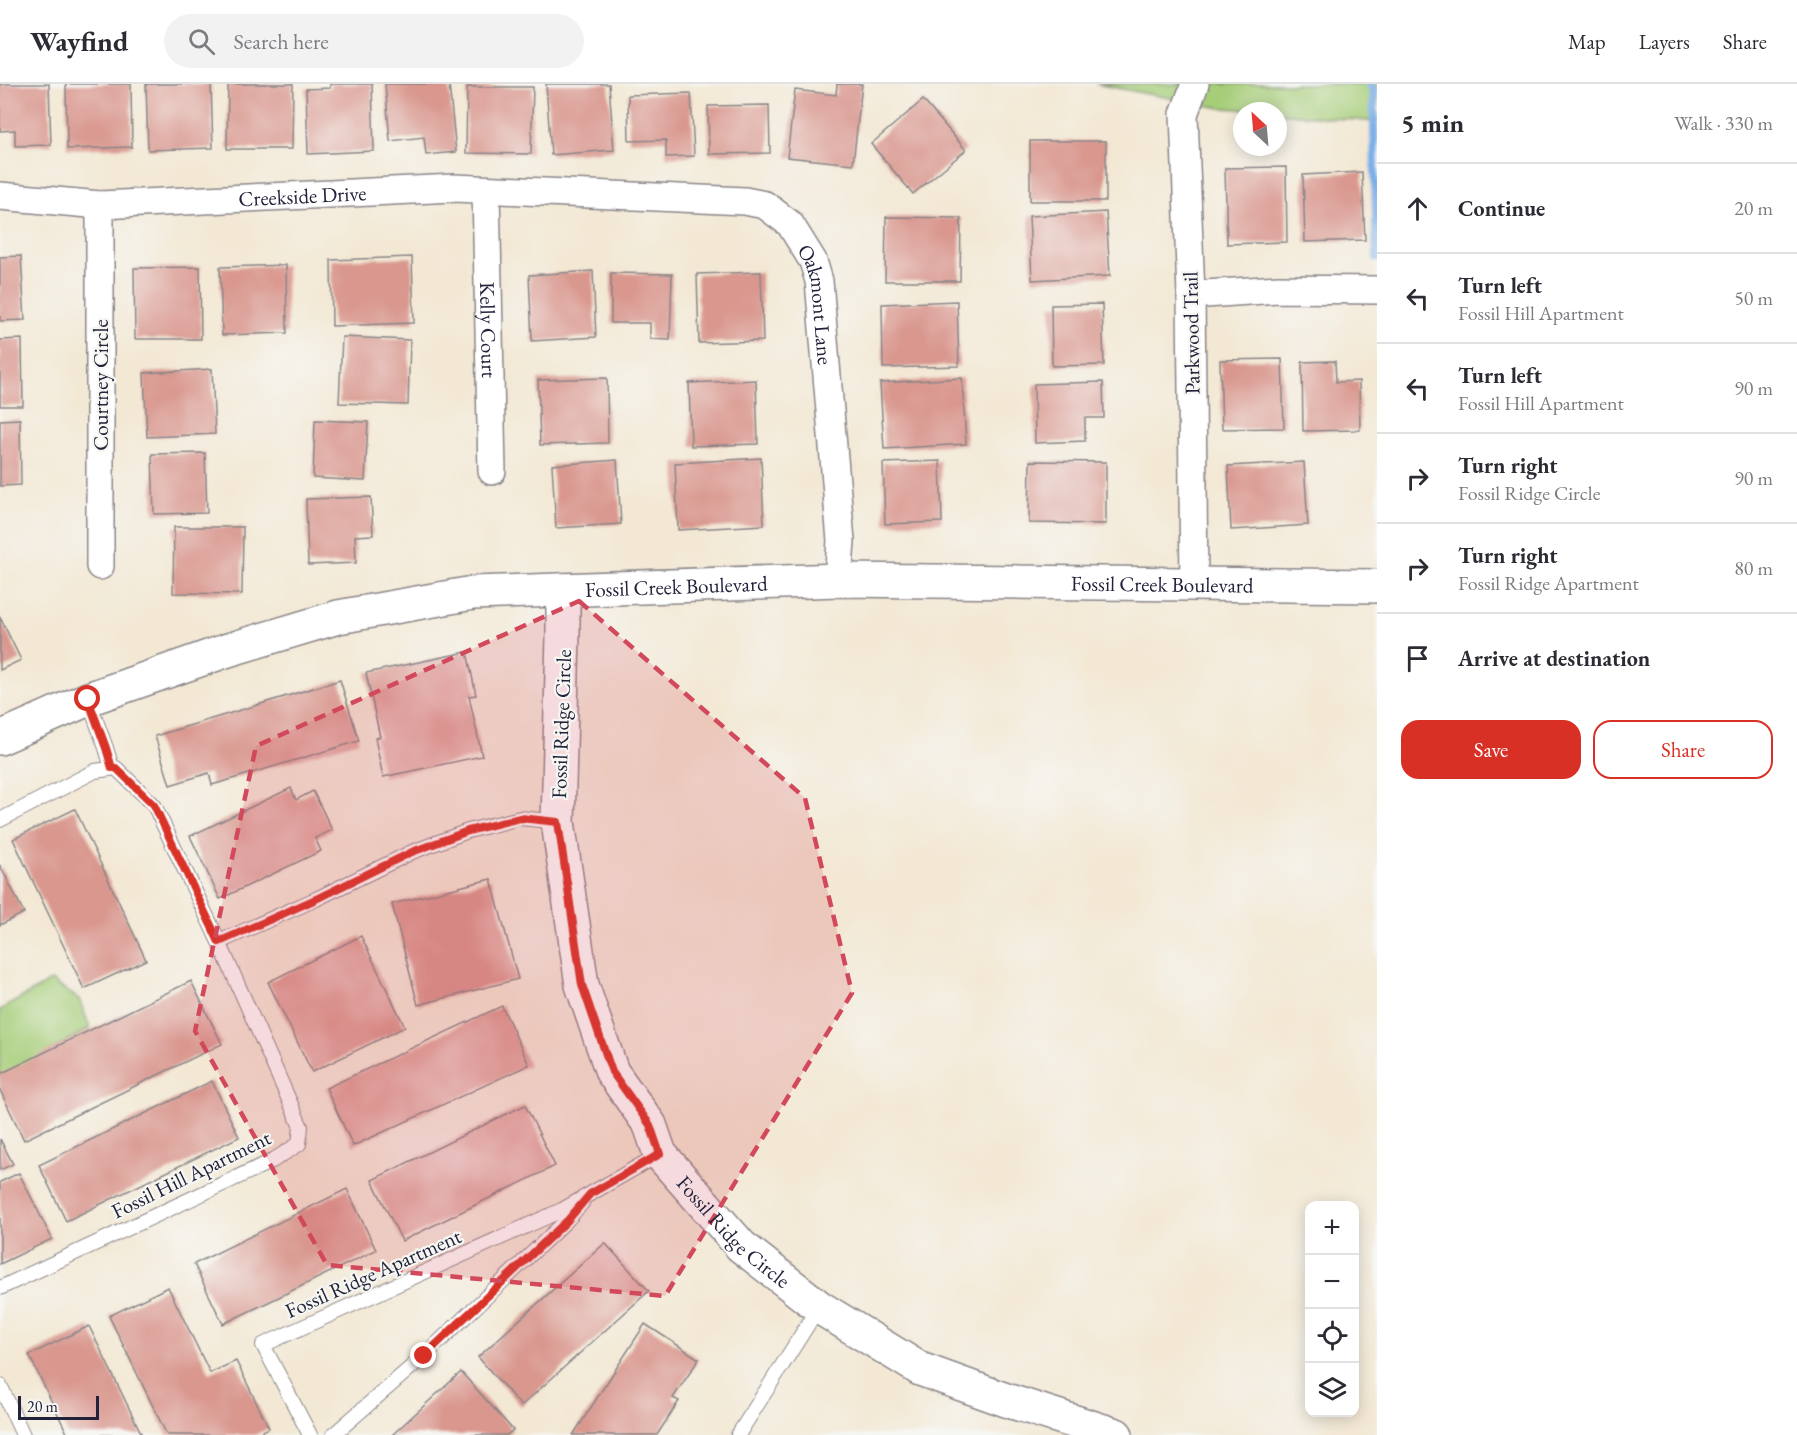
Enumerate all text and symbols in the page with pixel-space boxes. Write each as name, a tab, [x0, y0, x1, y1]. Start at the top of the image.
search box	[164, 14, 584, 68]
text: Wayfind	[30, 23, 128, 59]
icon: search	[185, 25, 218, 58]
text: Search here	[233, 27, 329, 56]
text: Map	[1568, 28, 1606, 55]
text: Layers	[1639, 28, 1690, 55]
text: Share	[1723, 28, 1767, 55]
north arrow	[1233, 102, 1287, 156]
text: 5 min	[1401, 106, 1464, 140]
text: Walk · 330 m	[1674, 110, 1773, 136]
street label: Creekside Drive	[238, 179, 367, 212]
icon: ahead	[1401, 192, 1434, 225]
text: Continue	[1458, 194, 1545, 223]
text: 20 m	[1734, 195, 1773, 221]
street label: Oakmont Lane	[792, 239, 840, 366]
street label: Parkwood Trail	[1176, 271, 1206, 395]
text: Turn left	[1458, 271, 1542, 300]
street label: Kelly Court	[474, 282, 504, 379]
icon: left	[1401, 282, 1434, 315]
text: 50 m	[1734, 285, 1773, 311]
text: Fossil Hill Apartment	[1458, 300, 1624, 326]
street label: Courtney Circle	[87, 319, 114, 451]
text: Turn left	[1458, 361, 1542, 390]
icon: left	[1401, 372, 1434, 405]
text: 90 m	[1734, 375, 1773, 401]
text: Fossil Hill Apartment	[1458, 390, 1624, 416]
text: Turn right	[1458, 451, 1557, 480]
icon: right	[1401, 462, 1434, 495]
text: 90 m	[1734, 465, 1773, 491]
text: Fossil Ridge Circle	[1458, 480, 1600, 506]
text: Turn right	[1458, 541, 1557, 570]
icon: right	[1401, 552, 1434, 585]
text: 80 m	[1734, 555, 1773, 581]
street label: Fossil Creek Boulevard	[585, 569, 768, 603]
street label: Fossil Creek Boulevard	[1071, 569, 1254, 598]
text: Fossil Ridge Apartment	[1458, 570, 1639, 596]
icon: arrive	[1401, 642, 1434, 675]
text: Arrive at destination	[1458, 644, 1650, 673]
street label: Fossil Ridge Circle	[545, 649, 577, 799]
route start	[74, 685, 100, 711]
button: Save	[1401, 720, 1581, 779]
button: Share	[1593, 720, 1773, 779]
street label: Fossil Hill Apartment	[107, 1124, 276, 1224]
street label: Fossil Ridge Circle	[671, 1169, 796, 1293]
map controls	[1305, 1201, 1359, 1417]
button: +	[1305, 1201, 1359, 1255]
street label: Fossil Ridge Apartment	[281, 1222, 466, 1324]
button: −	[1305, 1255, 1359, 1309]
button: locate	[1305, 1309, 1359, 1363]
route end	[410, 1342, 436, 1368]
button: layers	[1305, 1363, 1359, 1417]
scale bar	[18, 1393, 99, 1420]
text: 20 m	[27, 1396, 58, 1417]

